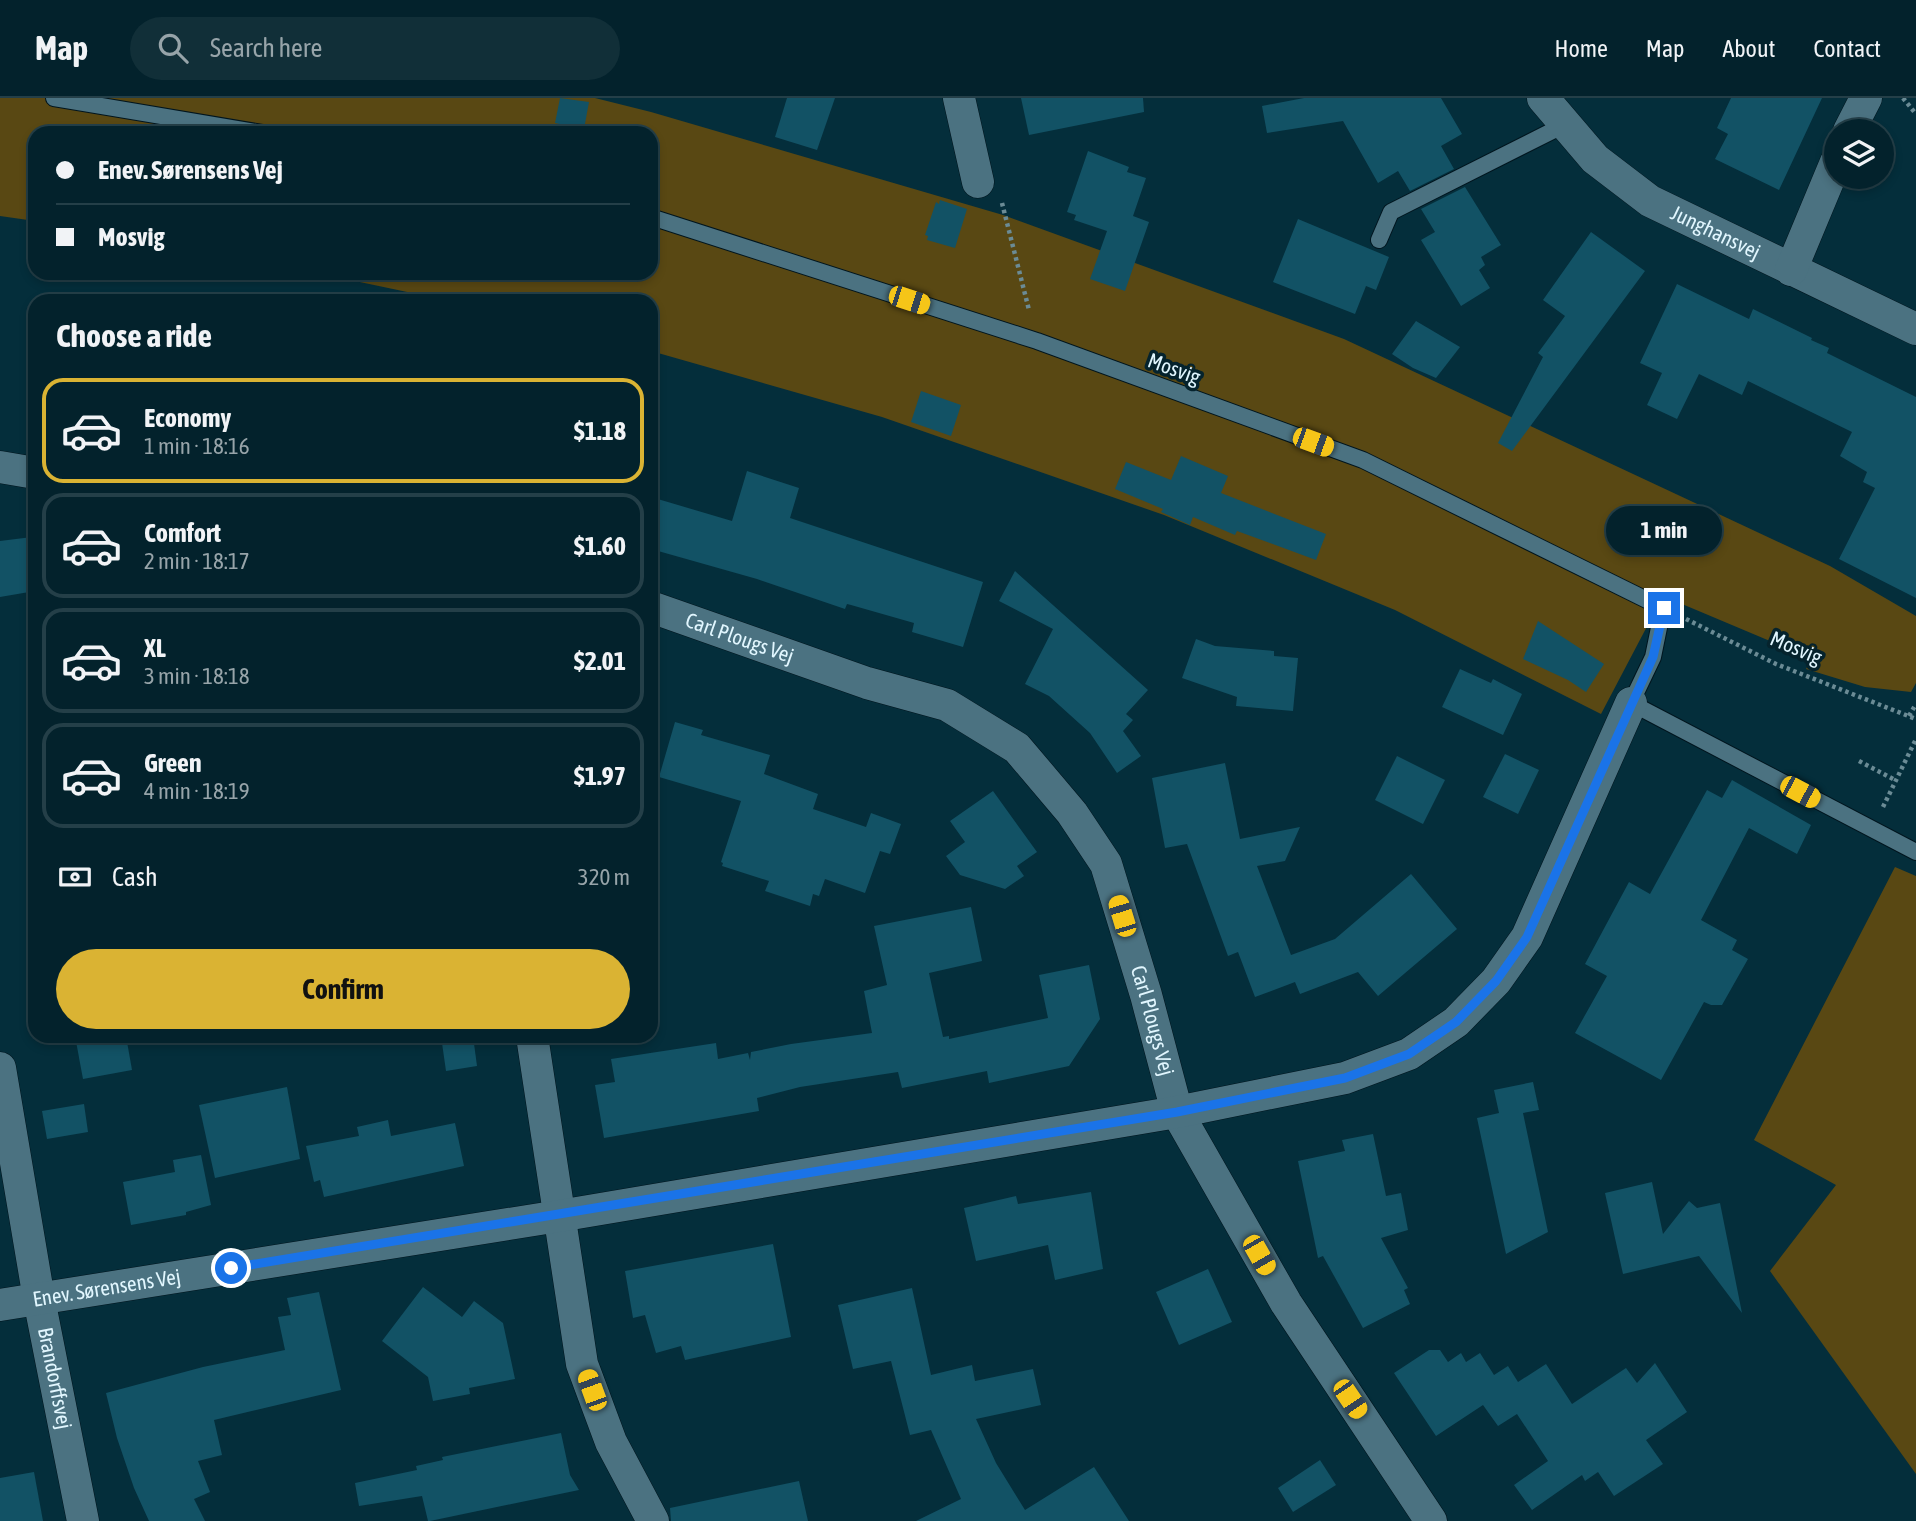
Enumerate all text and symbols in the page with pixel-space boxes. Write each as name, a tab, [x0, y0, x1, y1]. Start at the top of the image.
search box	[130, 17, 620, 80]
text: Map	[35, 29, 88, 67]
icon: search	[154, 29, 192, 67]
text: Search here	[210, 33, 322, 63]
text: Home	[1554, 35, 1608, 62]
text: Map	[1646, 35, 1684, 62]
text: About	[1722, 35, 1775, 62]
text: Contact	[1813, 35, 1881, 62]
map controls	[1824, 119, 1894, 189]
button: layers	[1824, 119, 1894, 189]
text: Enev. Sørensens Vej	[98, 155, 283, 185]
street label: Junghansvej	[1667, 200, 1765, 263]
text: Mosvig	[98, 222, 165, 252]
car	[886, 284, 933, 316]
text: Choose a ride	[56, 317, 212, 354]
street label: Mosvig	[1145, 348, 1204, 389]
icon: car	[60, 399, 123, 462]
text: Economy	[144, 403, 231, 433]
text: $1.18	[574, 416, 626, 446]
car	[1290, 425, 1337, 459]
text: 1 min · 18:16	[144, 433, 250, 459]
callout: 1 min	[1606, 506, 1722, 556]
icon: car	[60, 514, 123, 577]
text: 1 min	[1641, 517, 1687, 543]
text: Comfort	[144, 518, 221, 548]
text: $1.60	[574, 531, 626, 561]
text: 2 min · 18:17	[144, 548, 250, 574]
route end	[1648, 592, 1680, 624]
street label: Carl Plougs Vej	[683, 607, 797, 667]
street label: Mosvig	[1767, 626, 1826, 669]
icon: car	[60, 629, 123, 692]
text: XL	[144, 633, 166, 663]
text: $2.01	[574, 646, 626, 676]
text: 3 min · 18:18	[144, 663, 250, 689]
icon: car	[60, 744, 123, 807]
text: Green	[144, 748, 202, 778]
text: $1.97	[574, 761, 626, 791]
car	[1777, 773, 1824, 811]
text: 4 min · 18:19	[144, 778, 250, 804]
icon: cash	[56, 858, 94, 896]
text: Cash	[112, 862, 158, 892]
text: 320 m	[578, 864, 630, 890]
car	[1106, 893, 1139, 939]
button: Confirm	[56, 949, 630, 1029]
street label: Carl Plougs Vej	[1127, 963, 1180, 1078]
car	[1240, 1232, 1279, 1278]
route start	[215, 1252, 247, 1284]
street label: Enev. Sørensens Vej	[31, 1263, 182, 1311]
street label: Brandorffsvej	[34, 1325, 77, 1431]
car	[575, 1367, 610, 1413]
car	[1330, 1376, 1371, 1422]

